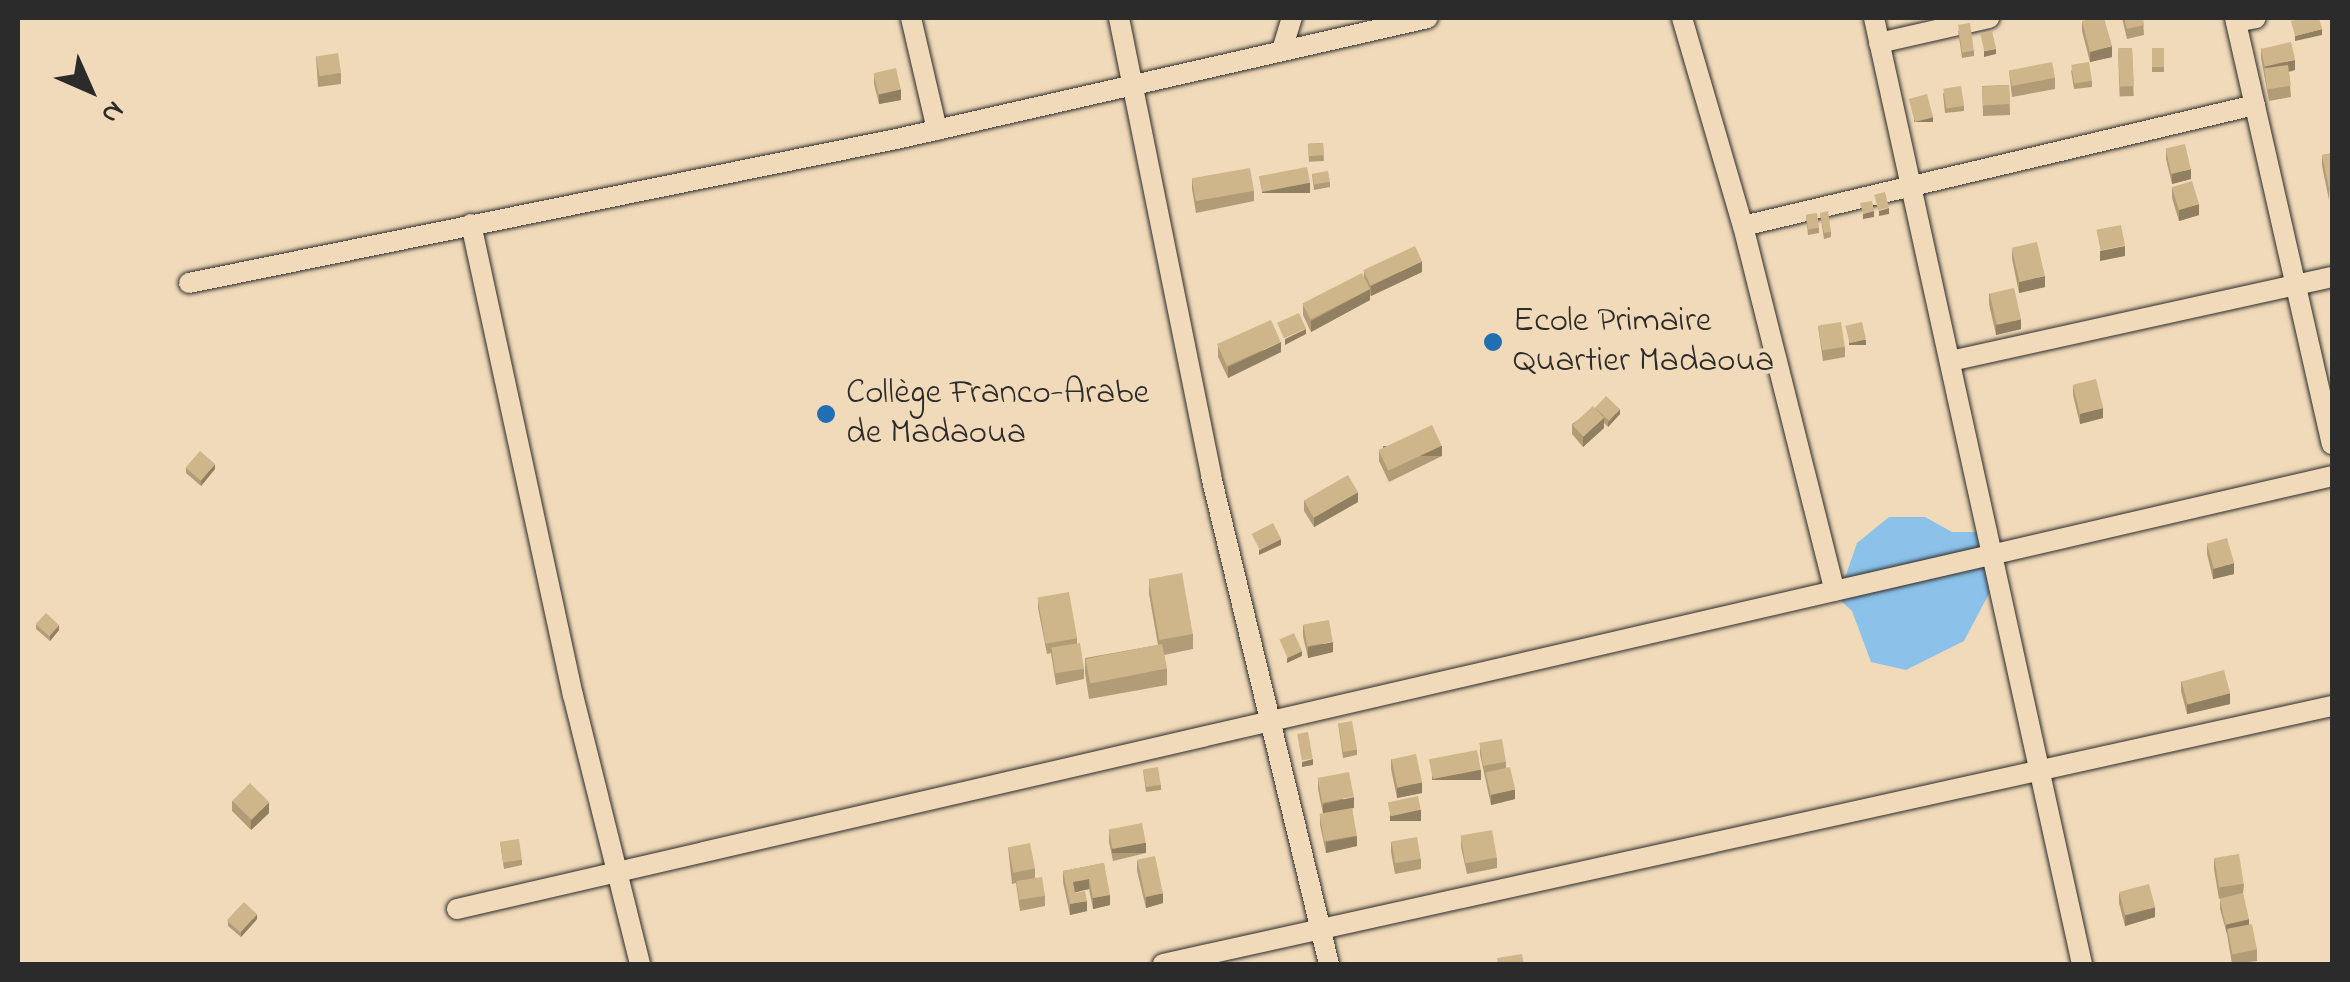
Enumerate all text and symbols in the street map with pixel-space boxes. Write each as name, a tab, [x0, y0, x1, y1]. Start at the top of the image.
north arrow	[40, 40, 140, 140]
text: N	[90, 90, 133, 133]
place label: Ecole Primaire Quartier Madaoua	[1513, 301, 1774, 383]
marker: Ecole Primaire Quartier Madaoua	[1482, 331, 1504, 353]
place label: Collège Franco-Arabe de Madaoua	[846, 373, 1149, 455]
marker: Collège Franco-Arabe de Madaoua	[815, 403, 837, 425]

